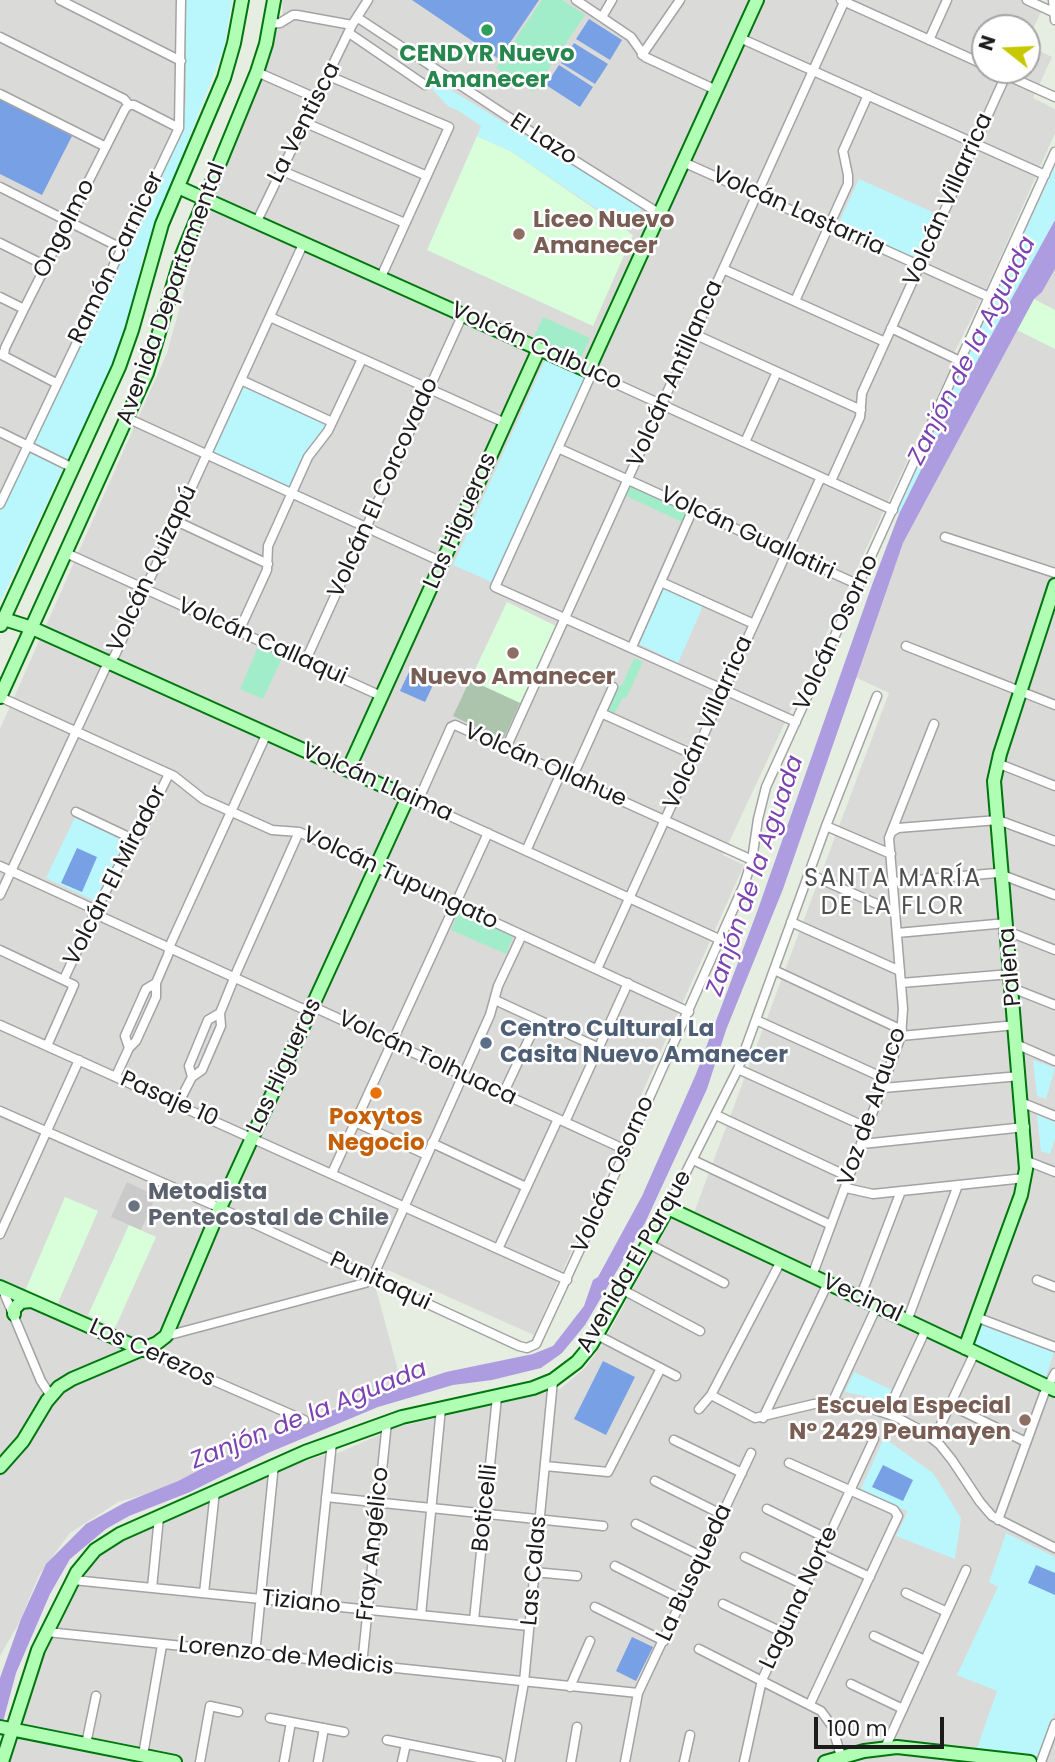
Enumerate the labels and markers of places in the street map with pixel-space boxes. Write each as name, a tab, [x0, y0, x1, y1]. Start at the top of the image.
marker: CENDYR Nuevo Amanecer	[479, 22, 495, 38]
place label: CENDYR Nuevo Amanecer	[399, 41, 575, 95]
place label: Liceo Nuevo Amanecer	[533, 207, 674, 261]
marker: Liceo Nuevo Amanecer	[511, 226, 527, 242]
marker: Nuevo Amanecer	[505, 645, 521, 661]
place label: Nuevo Amanecer	[410, 664, 616, 692]
place label: Centro Cultural La Casita Nuevo Amanecer	[500, 1016, 788, 1070]
marker: Centro Cultural La Casita Nuevo Amanecer	[478, 1035, 494, 1051]
marker: Poxytos Negocio	[368, 1085, 384, 1101]
place label: Poxytos Negocio	[327, 1104, 425, 1158]
place label: Metodista Pentecostal de Chile	[148, 1179, 389, 1233]
marker: Metodista Pentecostal de Chile	[126, 1198, 142, 1214]
place label: Escuela Especial N° 2429 Peumayen	[789, 1393, 1011, 1447]
marker: Escuela Especial N° 2429 Peumayen	[1017, 1412, 1033, 1428]

